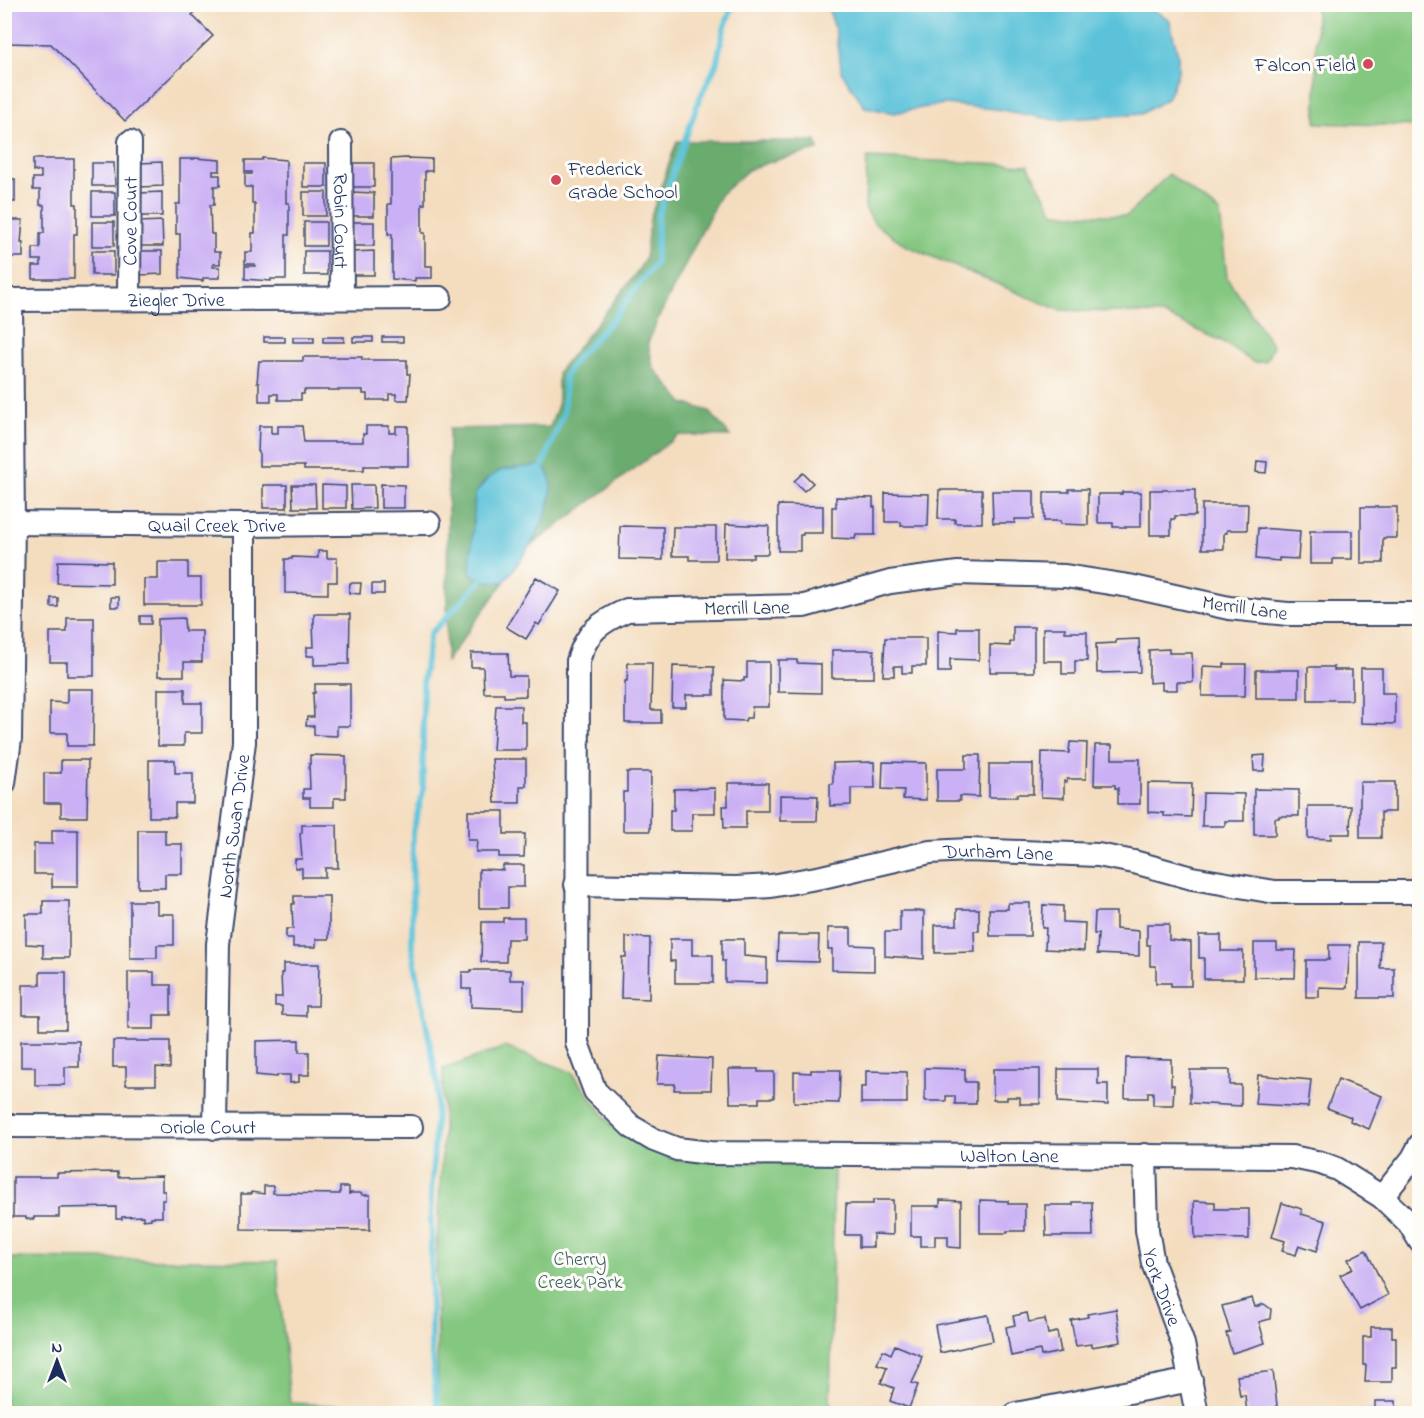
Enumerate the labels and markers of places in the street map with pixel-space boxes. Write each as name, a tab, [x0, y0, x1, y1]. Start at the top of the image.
place label: Falcon Field	[1254, 52, 1356, 81]
marker: Falcon Field	[1361, 57, 1375, 71]
place label: Frederick Grade School	[567, 156, 678, 208]
marker: Frederick Grade School	[549, 173, 563, 187]

